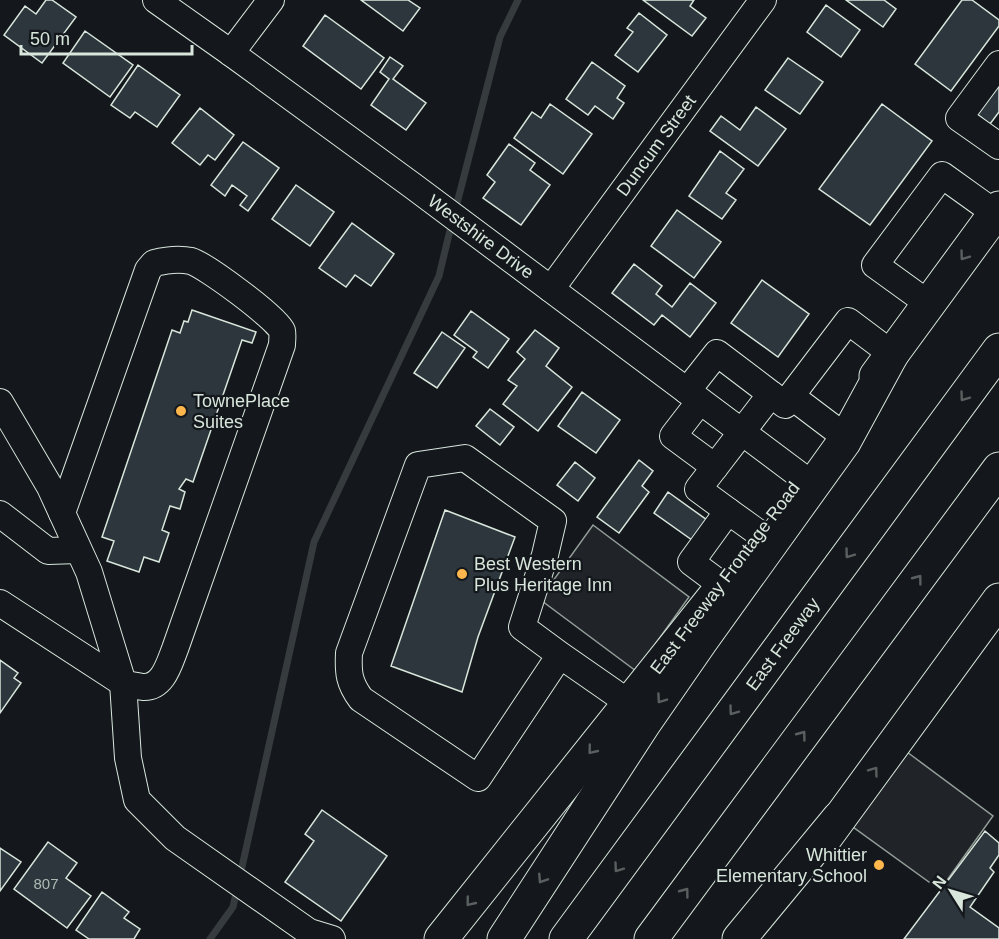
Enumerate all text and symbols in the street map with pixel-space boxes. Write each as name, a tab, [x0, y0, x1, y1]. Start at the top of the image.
scale bar	[21, 18, 192, 56]
text: 50 m	[30, 29, 70, 49]
street label: Duncum Street	[613, 91, 700, 200]
street label: Westshire Drive	[424, 191, 538, 283]
one-way arrow	[961, 249, 972, 260]
one-way arrow	[961, 390, 972, 401]
place label: TownePlace Suites	[193, 391, 290, 432]
marker: TownePlace Suites	[174, 404, 188, 418]
street label: East Freeway Frontage Road	[646, 478, 804, 678]
one-way arrow	[845, 547, 856, 558]
place label: Best Western Plus Heritage Inn	[474, 554, 612, 595]
marker: Best Western Plus Heritage Inn	[455, 567, 469, 581]
one-way arrow	[911, 574, 922, 585]
street label: East Freeway	[741, 593, 823, 695]
one-way arrow	[657, 692, 668, 703]
one-way arrow	[729, 705, 740, 716]
one-way arrow	[794, 731, 805, 742]
one-way arrow	[589, 743, 600, 754]
one-way arrow	[866, 766, 877, 777]
place label: Whittier Elementary School	[716, 845, 867, 886]
marker: Whittier Elementary School	[872, 858, 886, 872]
north arrow	[921, 861, 981, 921]
one-way arrow	[614, 862, 625, 873]
one-way arrow	[539, 873, 550, 884]
text: N	[929, 873, 950, 892]
house number: 807	[33, 875, 59, 892]
one-way arrow	[678, 888, 689, 899]
one-way arrow	[467, 895, 478, 906]

